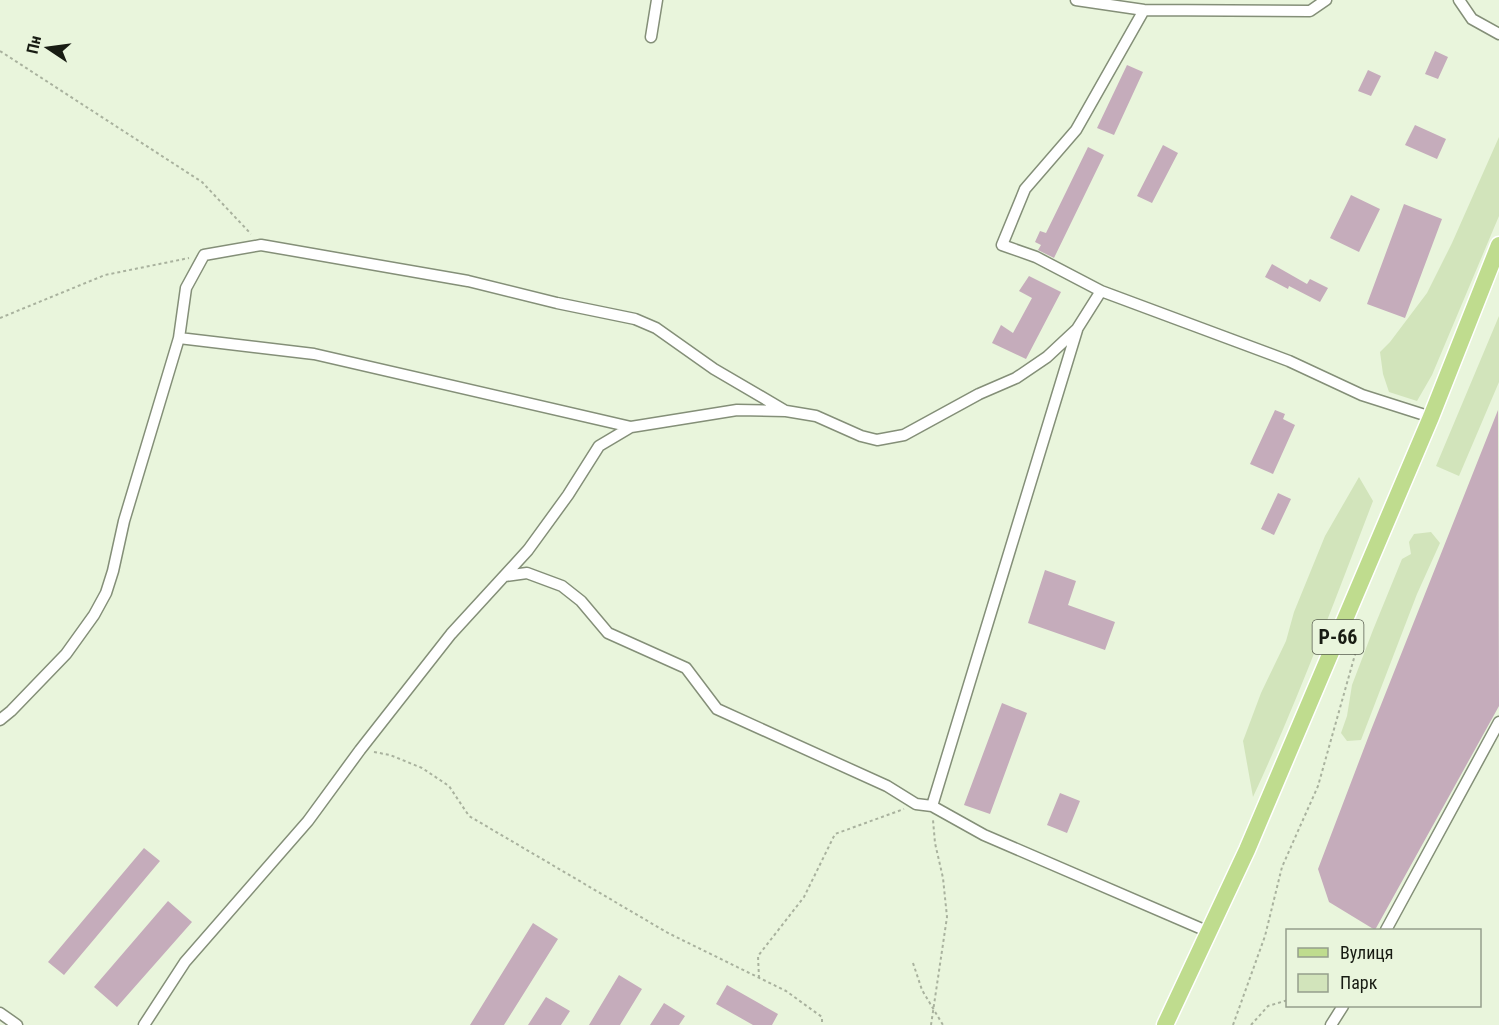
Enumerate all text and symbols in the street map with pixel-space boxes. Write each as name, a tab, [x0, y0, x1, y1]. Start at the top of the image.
north arrow	[18, 18, 78, 78]
text: Пн	[23, 34, 45, 56]
road number: Р-66	[1312, 620, 1364, 654]
legend	[1286, 929, 1481, 1007]
text: Вулиця	[1340, 942, 1394, 963]
text: Парк	[1340, 972, 1378, 993]

